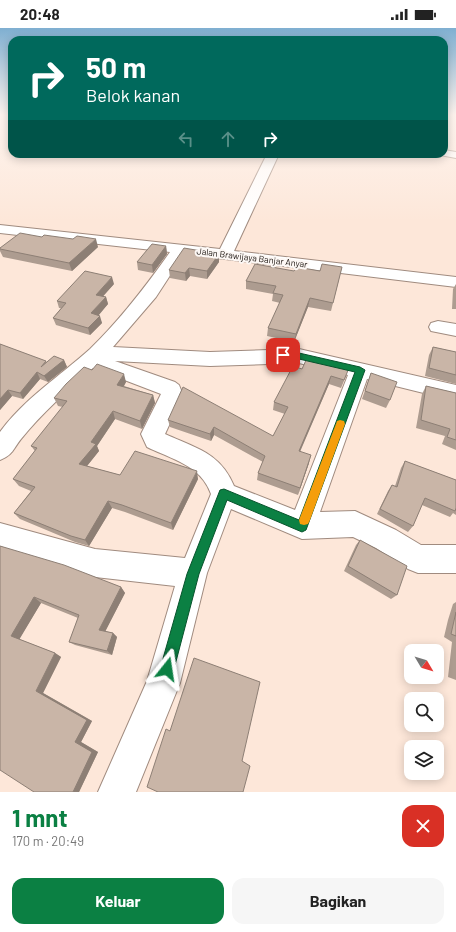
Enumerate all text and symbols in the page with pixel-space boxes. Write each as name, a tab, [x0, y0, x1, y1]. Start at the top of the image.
text: 20:48	[20, 5, 60, 23]
text: 50 m	[86, 50, 146, 84]
icon: right	[20, 52, 72, 104]
text: Belok kanan	[86, 84, 180, 106]
icon: left	[175, 128, 197, 150]
icon: ahead	[217, 128, 239, 150]
icon: right	[259, 128, 281, 150]
street label: Jalan Brawijaya Banjar Anyar	[196, 245, 309, 270]
pin	[266, 338, 300, 372]
icon: arrive	[272, 344, 294, 366]
north arrow	[404, 644, 444, 684]
map controls	[404, 644, 444, 780]
position arrow	[146, 648, 188, 690]
button: search	[404, 692, 444, 732]
button: layers	[404, 740, 444, 780]
text: 1 mnt	[12, 803, 68, 832]
button: close	[402, 805, 444, 847]
text: 170 m · 20:49	[12, 833, 84, 849]
button: Keluar	[12, 878, 224, 924]
button: Bagikan	[232, 878, 444, 924]

